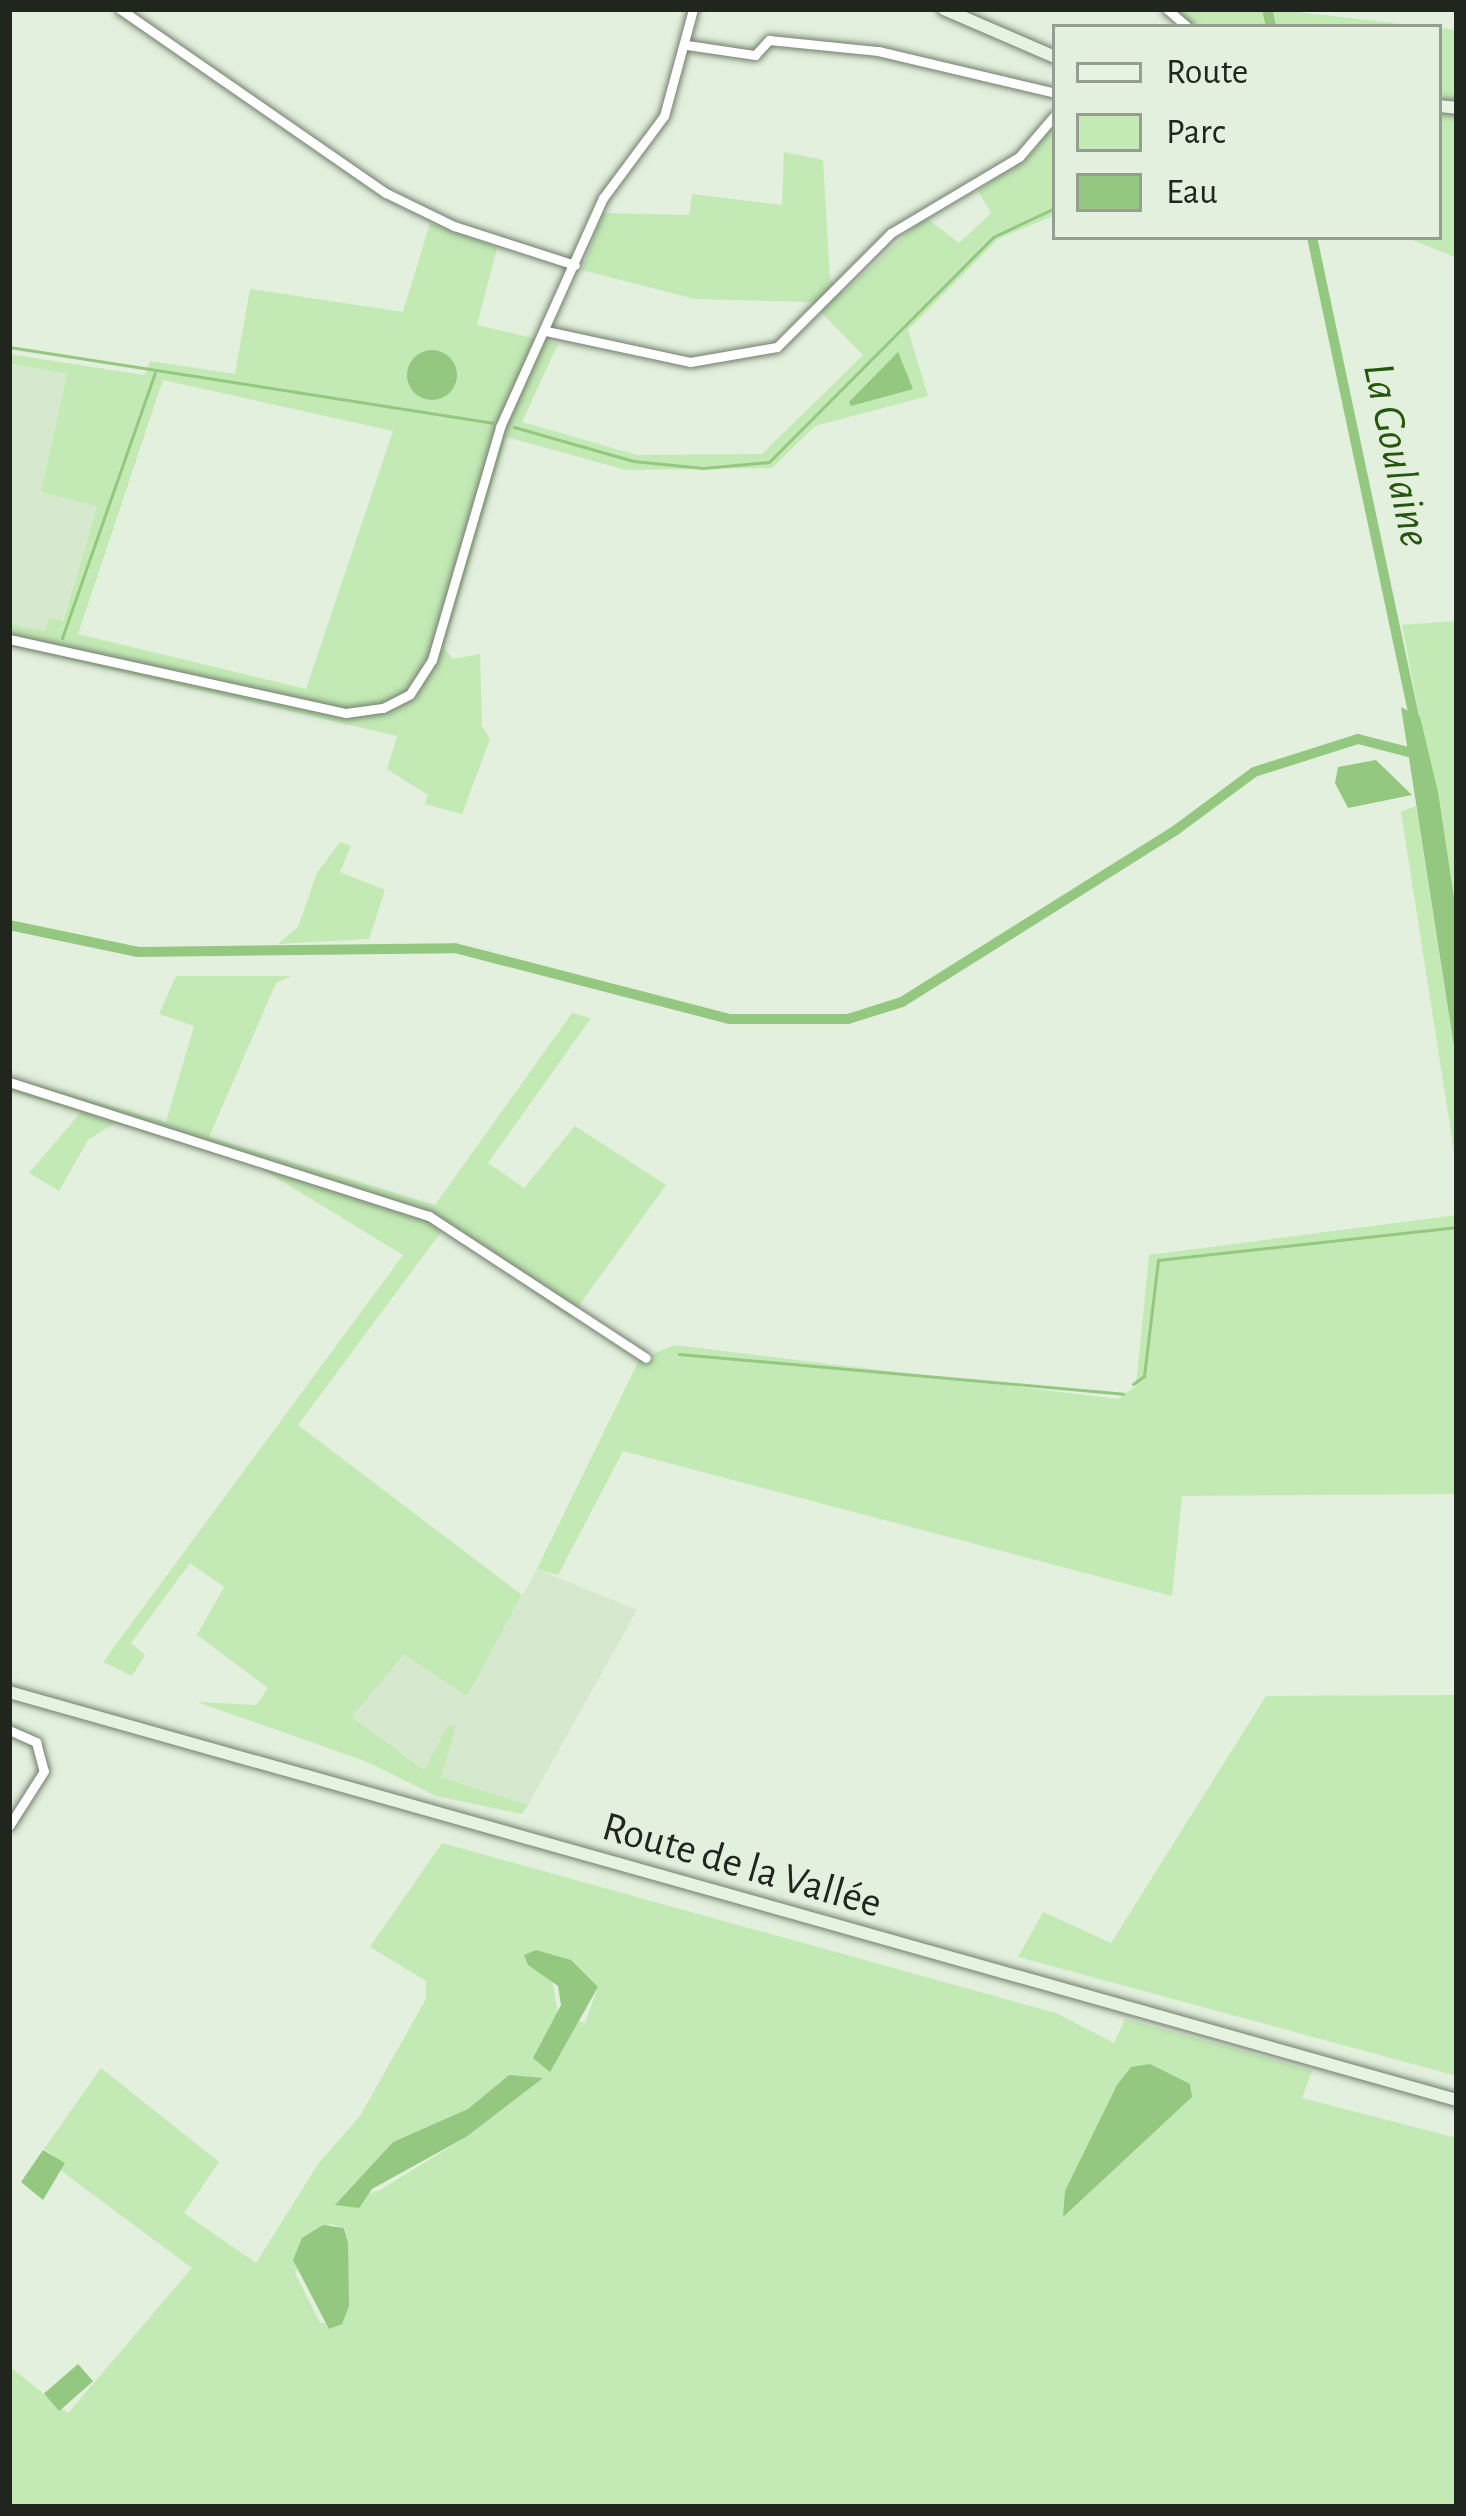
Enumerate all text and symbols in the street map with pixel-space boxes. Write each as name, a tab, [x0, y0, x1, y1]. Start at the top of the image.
legend	[1052, 24, 1442, 240]
text: Route	[1166, 54, 1248, 90]
text: Parc	[1166, 114, 1226, 150]
text: Eau	[1166, 174, 1218, 210]
water label: La Goulaine	[1350, 358, 1442, 552]
street label: Route de la Vallée	[597, 1801, 887, 1929]

